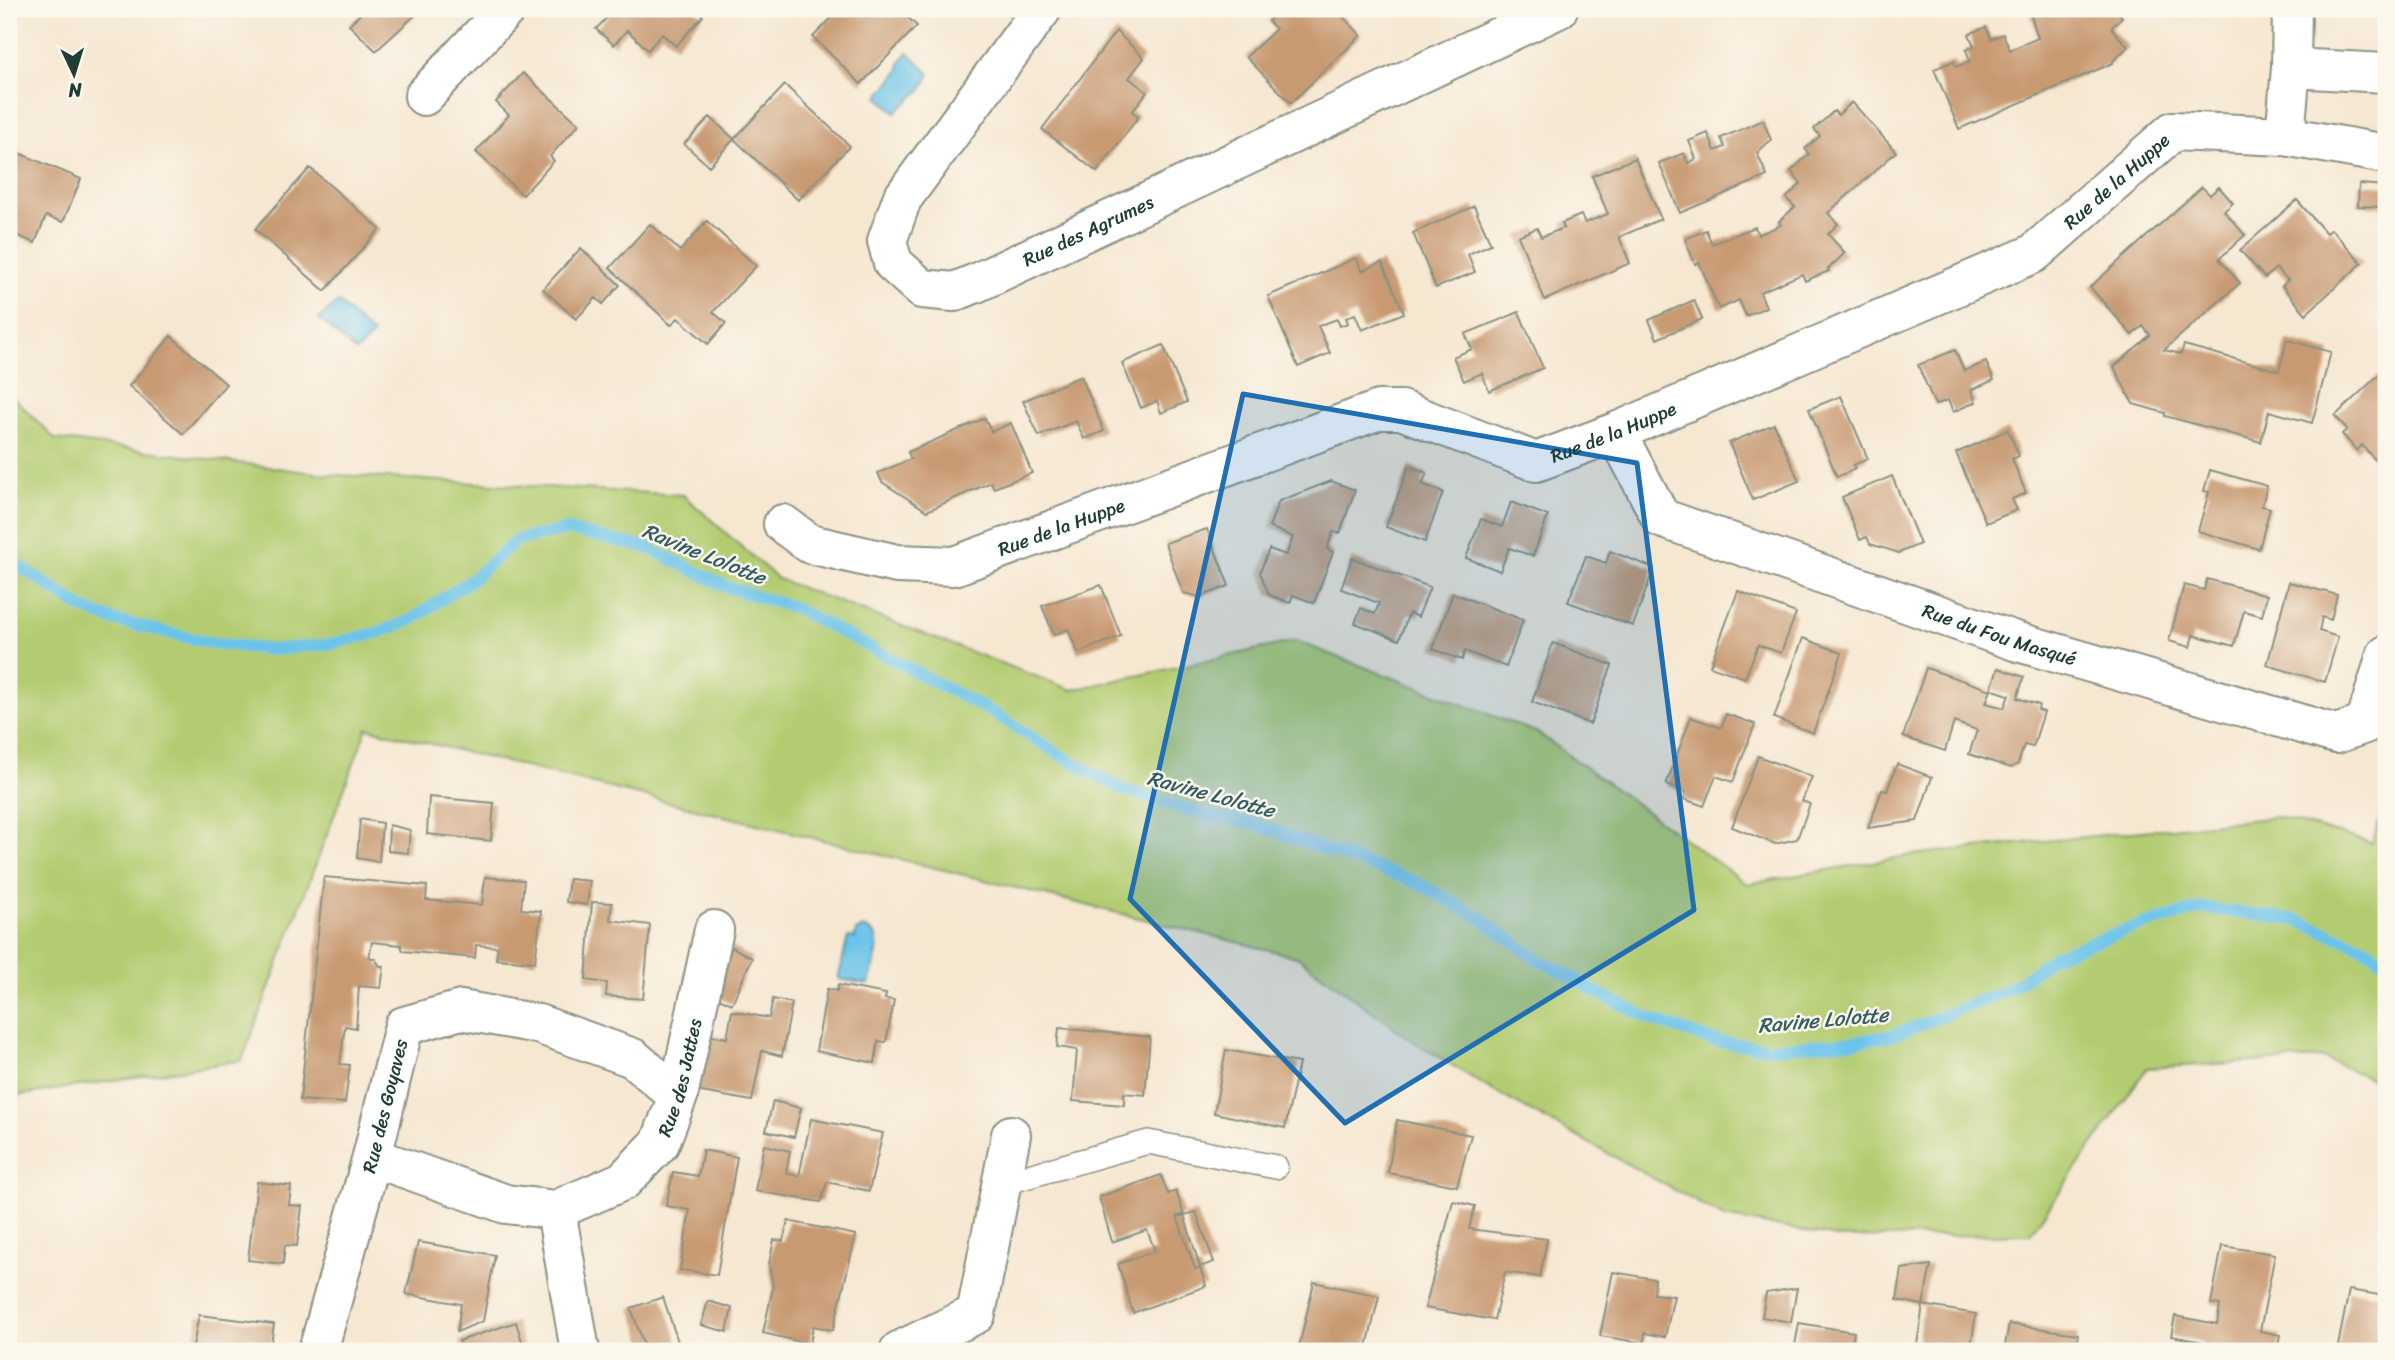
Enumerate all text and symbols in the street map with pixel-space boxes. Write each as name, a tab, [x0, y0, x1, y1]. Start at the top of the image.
north arrow	[38, 38, 108, 108]
text: N	[67, 73, 84, 107]
street label: Rue de la Huppe	[2055, 124, 2177, 237]
street label: Rue des Agrumes	[1017, 185, 1159, 275]
street label: Rue de la Huppe	[1545, 392, 1681, 472]
street label: Rue de la Huppe	[993, 488, 1129, 565]
water label: Ravine Lolotte	[636, 512, 773, 597]
street label: Rue du Fou Masqué	[1918, 594, 2081, 675]
water label: Ravine Lolotte	[1143, 759, 1281, 830]
water label: Ravine Lolotte	[1756, 995, 1891, 1045]
street label: Rue des Jattes	[647, 1015, 711, 1141]
street label: Rue des Goyaves	[352, 1035, 417, 1177]

